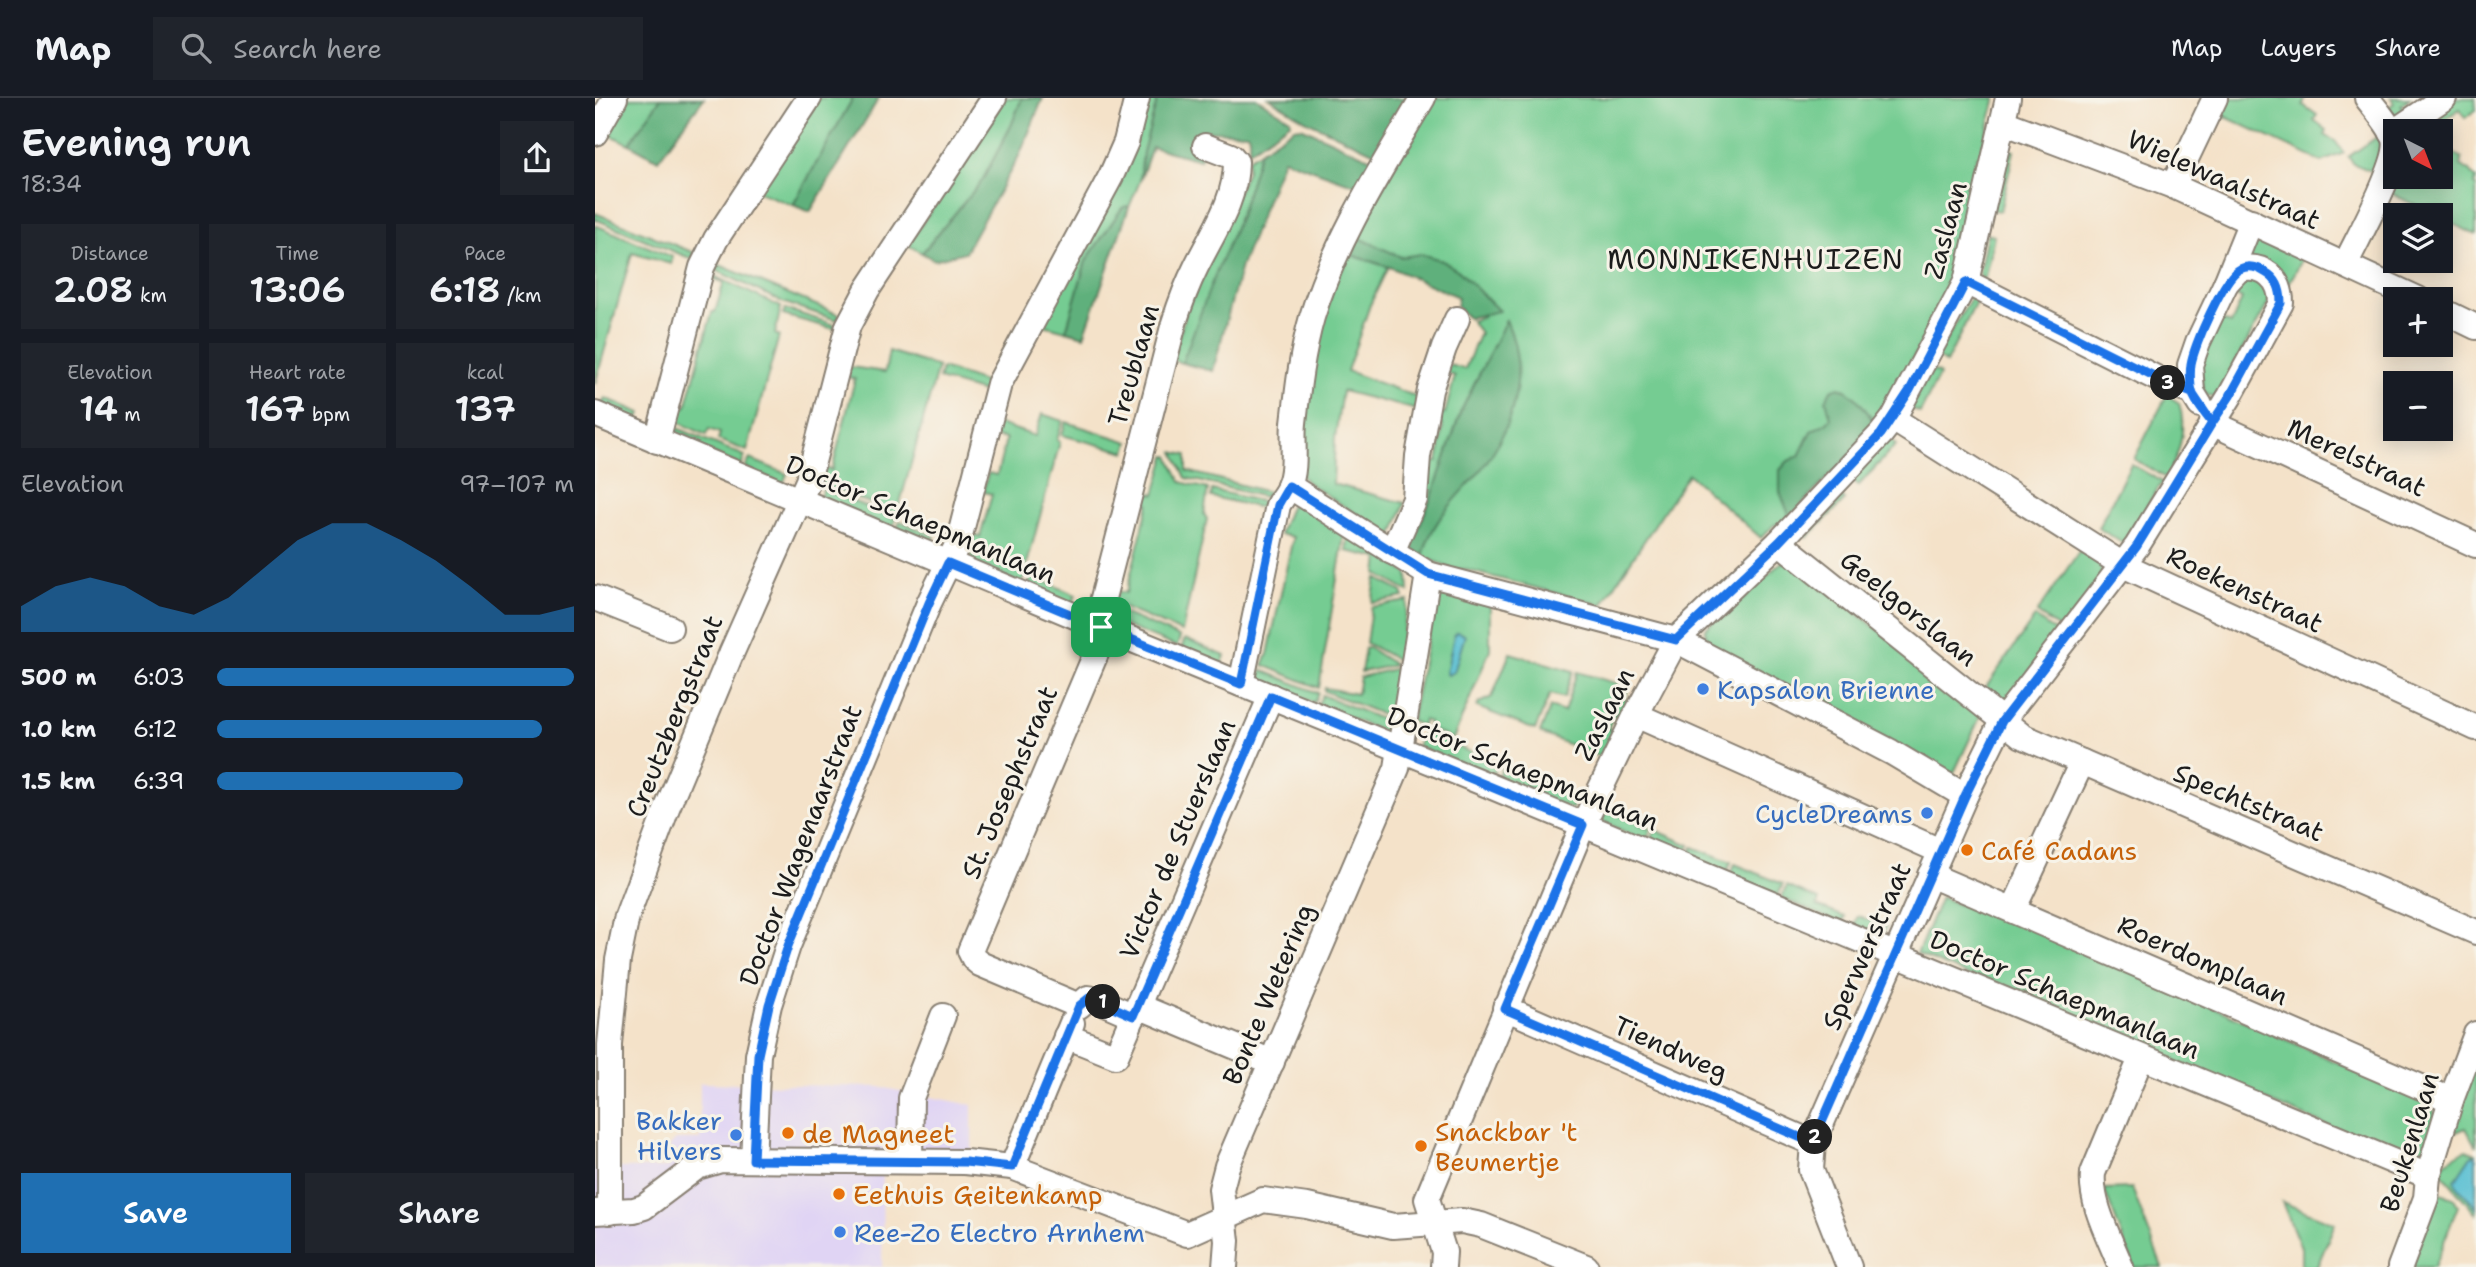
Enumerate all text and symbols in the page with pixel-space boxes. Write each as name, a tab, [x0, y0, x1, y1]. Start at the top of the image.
search box	[153, 17, 643, 80]
text: Map	[35, 26, 111, 71]
icon: search	[177, 29, 215, 67]
text: Search here	[233, 31, 382, 66]
text: Map	[2171, 32, 2222, 64]
text: Layers	[2260, 32, 2337, 64]
text: Share	[2375, 32, 2441, 64]
text: Evening run	[21, 117, 251, 168]
north arrow	[2383, 119, 2453, 189]
map controls	[2383, 119, 2453, 441]
button: share	[500, 121, 574, 195]
street label: Wielewaalstraat	[2122, 121, 2326, 237]
text: 18:34	[21, 169, 82, 199]
street label: Zaslaan	[1915, 177, 1975, 283]
button: layers	[2383, 203, 2453, 273]
district label: MONNIKENHUIZEN	[1607, 240, 1905, 278]
text: Distance	[71, 241, 149, 266]
text: Time	[276, 241, 319, 266]
text: Pace	[464, 241, 506, 266]
text: 2.08	[53, 266, 134, 313]
text: 13:06	[249, 266, 346, 313]
text: 6:18	[429, 266, 501, 313]
text: km	[134, 283, 167, 308]
text: /km	[501, 283, 541, 308]
button: +	[2383, 287, 2453, 357]
street label: Treublaan	[1099, 300, 1167, 430]
text: Elevation	[67, 360, 152, 385]
text: Heart rate	[249, 360, 346, 385]
text: kcal	[467, 360, 504, 385]
pin: 3	[2151, 366, 2185, 400]
text: 3	[2161, 370, 2174, 395]
button: −	[2383, 371, 2453, 441]
text: 14	[79, 385, 118, 432]
text: 167	[245, 385, 306, 432]
text: 137	[454, 385, 516, 432]
text: m	[118, 402, 141, 427]
text: bpm	[306, 402, 350, 427]
street label: Merelstraat	[2282, 410, 2432, 504]
street label: Doctor Schaepmanlaan	[781, 446, 1061, 592]
text: Elevation	[21, 469, 124, 499]
text: 97–107 m	[459, 469, 574, 499]
street label: Roekenstraat	[2161, 537, 2329, 641]
street label: Geelgorslaan	[1833, 542, 1985, 674]
pin	[1071, 597, 1131, 657]
icon: arrive	[1082, 608, 1120, 646]
street label: Creutzbergstraat	[617, 610, 731, 822]
text: 500 m	[21, 662, 96, 692]
text: 6:03	[133, 662, 185, 692]
street label: Zaslaan	[1566, 662, 1642, 766]
place label: Kapsalon Brienne	[1717, 672, 1935, 707]
street label: St. Josephstraat	[953, 680, 1065, 884]
marker: Kapsalon Brienne	[1695, 681, 1711, 697]
street label: Doctor Schaepmanlaan	[1382, 697, 1664, 839]
street label: Doctor Wagenaarstraat	[730, 699, 870, 991]
text: 1.0 km	[21, 714, 96, 744]
text: 6:12	[133, 714, 178, 744]
street label: Victor de Stuerslaan	[1111, 714, 1243, 964]
street label: Spechtstraat	[2168, 755, 2330, 849]
text: 1.5 km	[21, 766, 95, 796]
text: 6:39	[133, 766, 184, 796]
place label: CycleDreams	[1755, 796, 1913, 831]
marker: CycleDreams	[1919, 805, 1935, 821]
place label: Café Cadans	[1981, 833, 2137, 868]
marker: Café Cadans	[1959, 842, 1975, 858]
street label: Sperwerstraat	[1813, 857, 1919, 1035]
street label: Bonte Wetering	[1214, 898, 1322, 1090]
street label: Roerdomplaan	[2112, 907, 2294, 1013]
street label: Doctor Schaepmanlaan	[1925, 921, 2205, 1067]
pin: 1	[1085, 984, 1121, 1020]
text: 1	[1098, 989, 1107, 1014]
street label: Tiendweg	[1608, 1007, 1734, 1089]
street label: Beukenlaan	[2371, 1068, 2447, 1216]
place label: Bakker Hilvers	[636, 1103, 722, 1168]
place label: Snackbar 't Beumertje	[1435, 1114, 1578, 1179]
place label: de Magneet	[802, 1116, 955, 1151]
pin: 2	[1797, 1119, 1833, 1154]
text: 2	[1808, 1124, 1821, 1149]
marker: de Magneet	[780, 1125, 796, 1141]
marker: Bakker Hilvers	[728, 1127, 744, 1143]
marker: Snackbar 't Beumertje	[1413, 1138, 1429, 1154]
button: Save	[21, 1173, 291, 1253]
button: Share	[305, 1173, 574, 1253]
place label: Eethuis Geitenkamp	[853, 1177, 1103, 1212]
marker: Eethuis Geitenkamp	[831, 1186, 847, 1202]
place label: Ree-Zo Electro Arnhem	[854, 1215, 1145, 1250]
marker: Ree-Zo Electro Arnhem	[832, 1224, 848, 1240]

